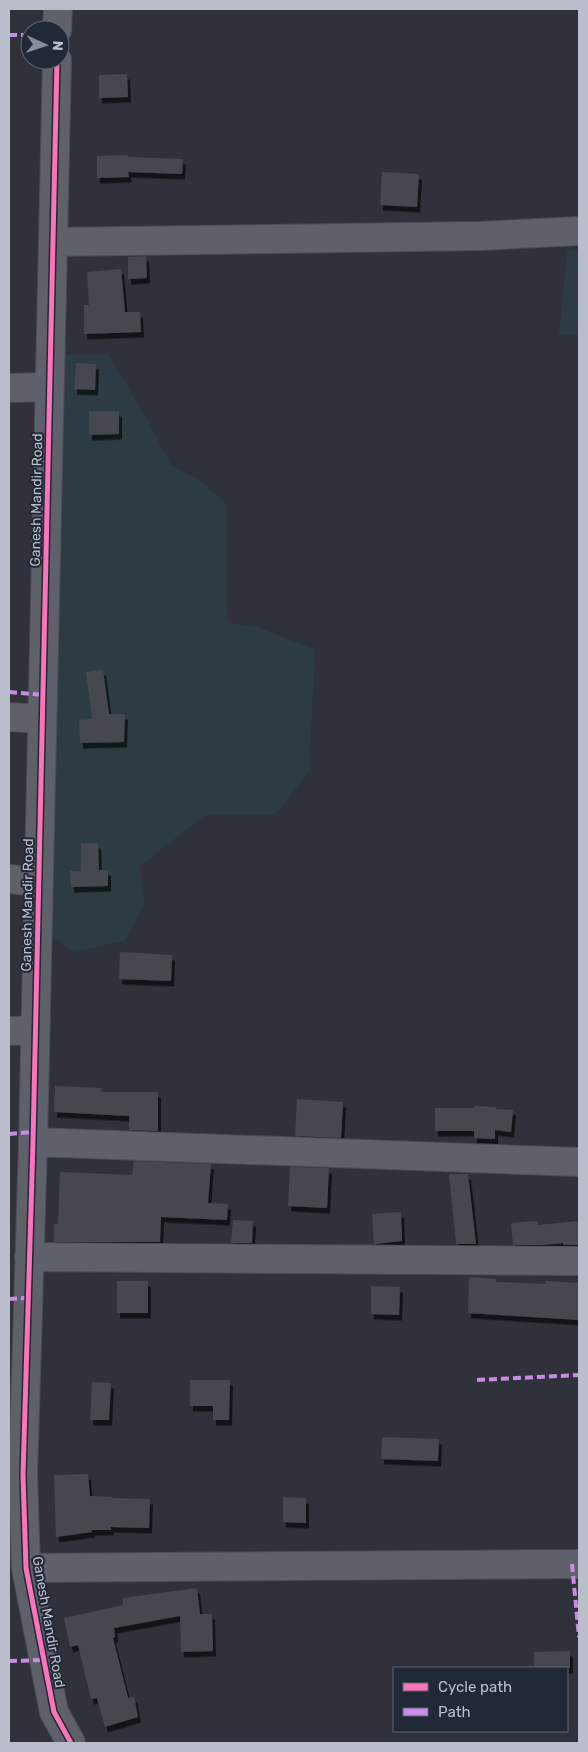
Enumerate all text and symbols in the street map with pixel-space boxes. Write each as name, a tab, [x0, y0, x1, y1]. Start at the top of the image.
north arrow	[20, 20, 70, 70]
text: N	[49, 40, 66, 51]
street label: Ganesh Mandir Road	[27, 433, 46, 567]
street label: Ganesh Mandir Road	[18, 838, 37, 972]
street label: Ganesh Mandir Road	[29, 1555, 68, 1689]
legend	[393, 1667, 568, 1732]
text: Cycle path	[438, 1678, 512, 1696]
text: Path	[438, 1703, 471, 1721]

